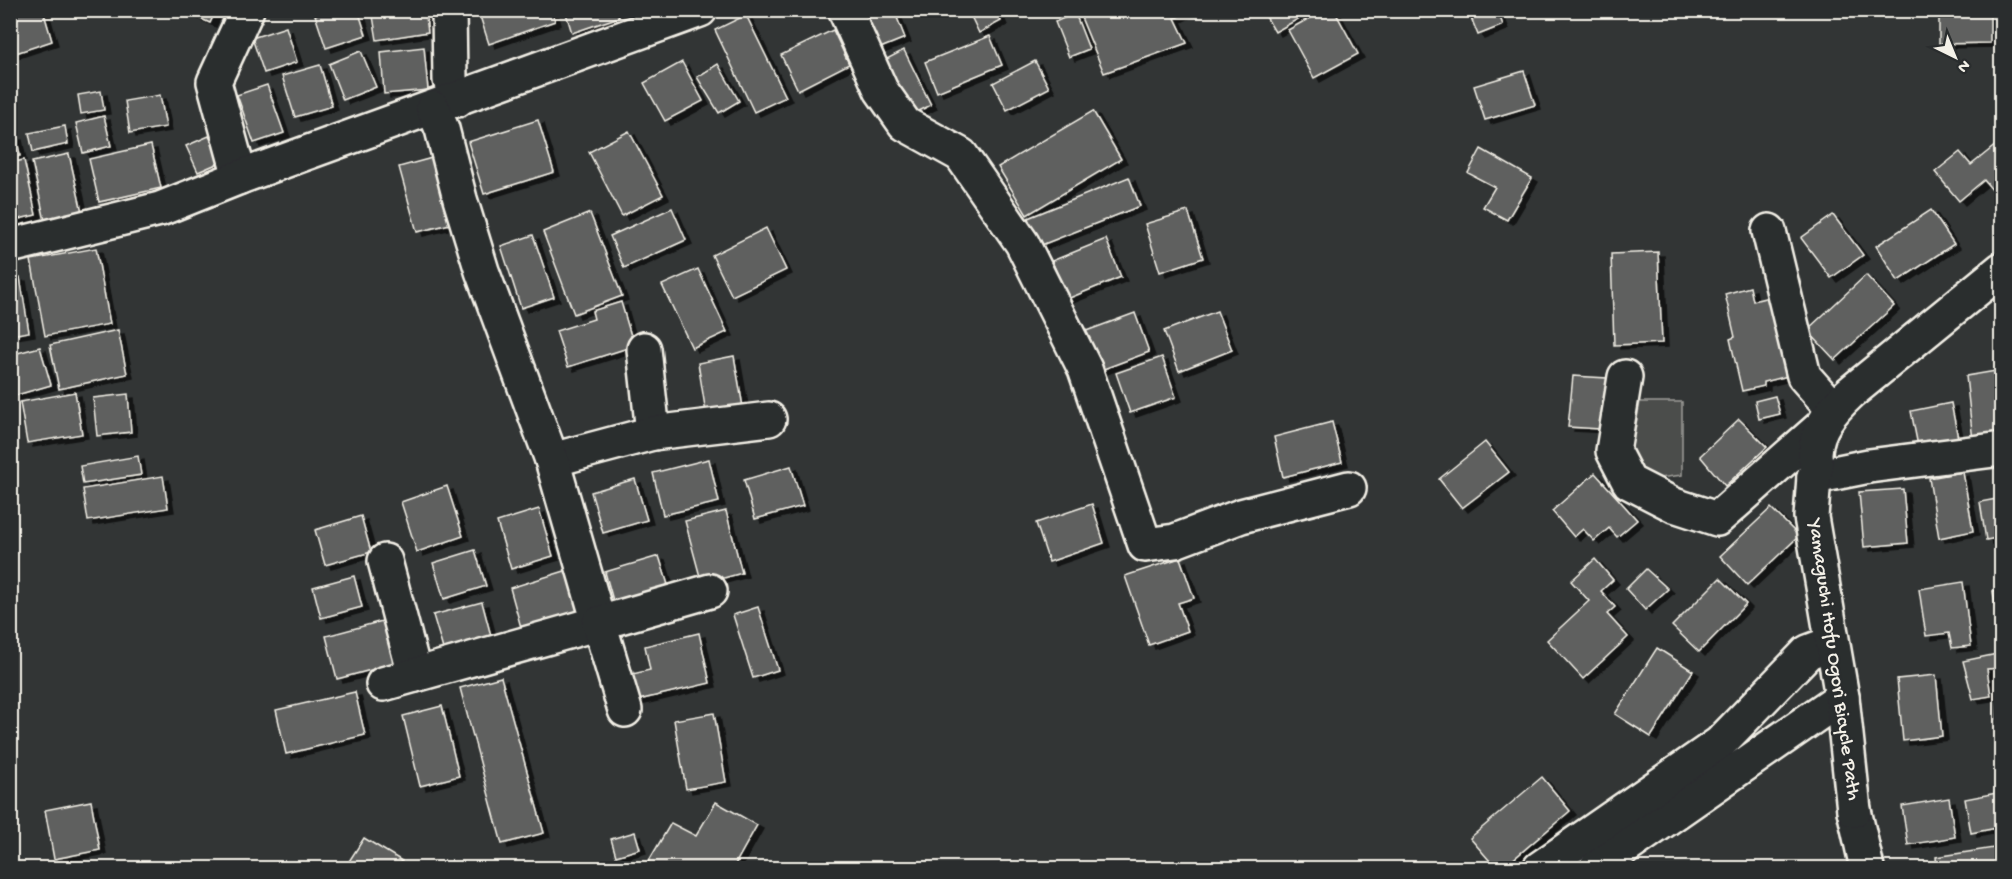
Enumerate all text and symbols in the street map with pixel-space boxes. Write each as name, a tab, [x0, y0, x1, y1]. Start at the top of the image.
north arrow	[1925, 27, 1985, 87]
text: N	[1952, 55, 1973, 76]
street label: Yamaguchi Hofu Ogori Bicycle Path	[1802, 516, 1864, 802]

